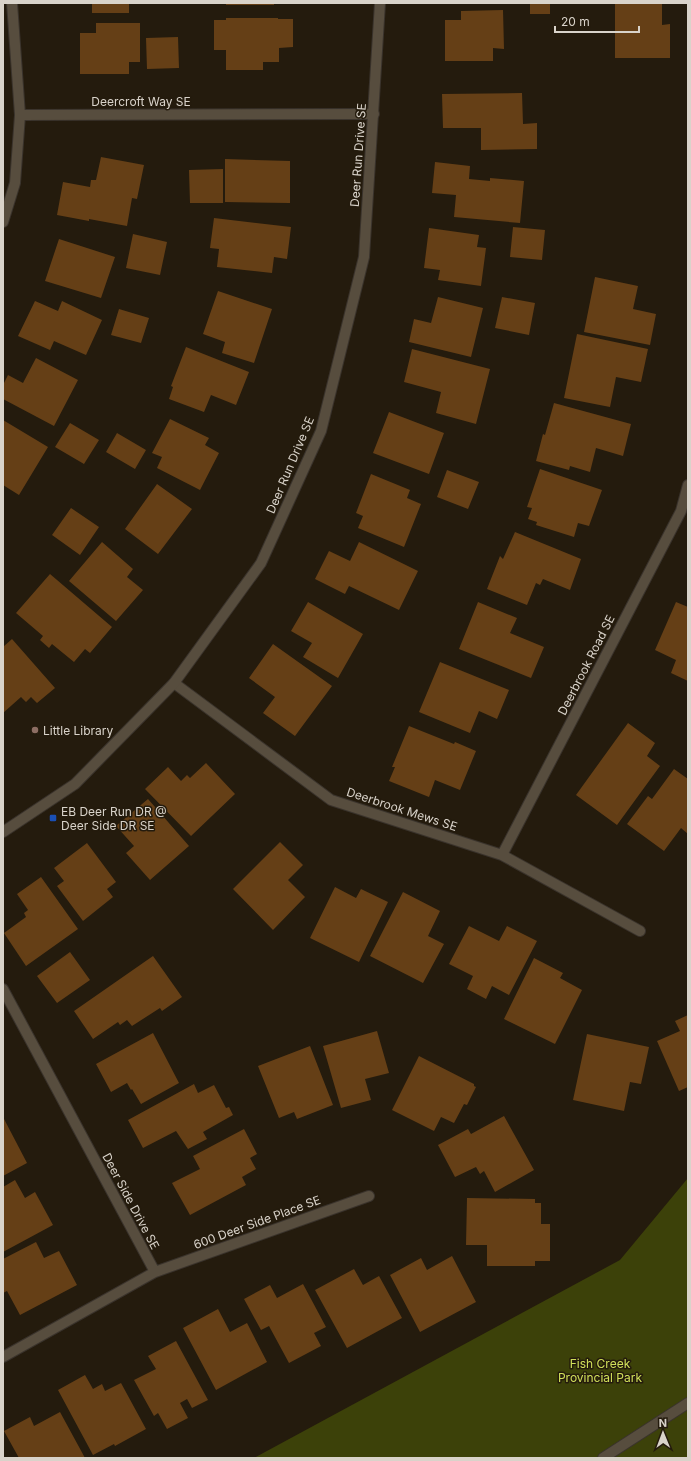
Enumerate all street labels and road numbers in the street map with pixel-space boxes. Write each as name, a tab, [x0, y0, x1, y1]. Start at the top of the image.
street label: Deercroft Way SE	[91, 94, 191, 109]
street label: Deer Run Drive SE	[347, 103, 369, 207]
street label: Deer Run Drive SE	[263, 414, 317, 516]
street label: Deerbrook Road SE	[554, 612, 618, 718]
street label: Deerbrook Mews SE	[345, 784, 459, 834]
street label: Deer Side Drive SE	[99, 1150, 163, 1252]
street label: 600 Deer Side Place SE	[191, 1192, 323, 1252]

